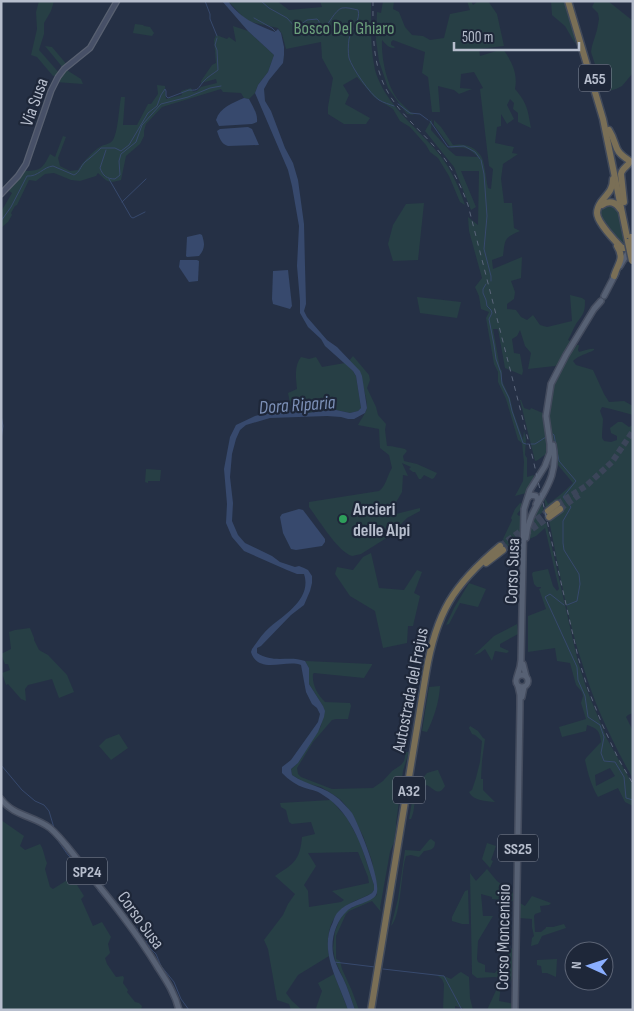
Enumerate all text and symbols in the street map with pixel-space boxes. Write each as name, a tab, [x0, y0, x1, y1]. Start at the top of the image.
park label: Bosco Del Ghiaro	[293, 18, 395, 39]
scale bar	[454, 20, 579, 52]
text: 500 m	[462, 28, 493, 47]
road number: A55	[579, 64, 611, 92]
street label: Via Susa	[16, 75, 53, 129]
water label: Dora Riparia	[258, 391, 336, 420]
place label: Arcieri delle Alpi	[352, 499, 410, 541]
marker: Arcieri delle Alpi	[337, 513, 349, 525]
street label: Corso Susa	[501, 537, 524, 605]
street label: Autostrada del Frejus	[388, 626, 433, 755]
road number: A32	[393, 776, 425, 804]
road number: SS25	[498, 834, 538, 861]
road number: SP24	[67, 858, 107, 884]
street label: Corso Moncenisio	[492, 884, 515, 990]
street label: Corso Susa	[113, 887, 169, 953]
north arrow	[564, 941, 614, 991]
text: N	[568, 961, 585, 970]

